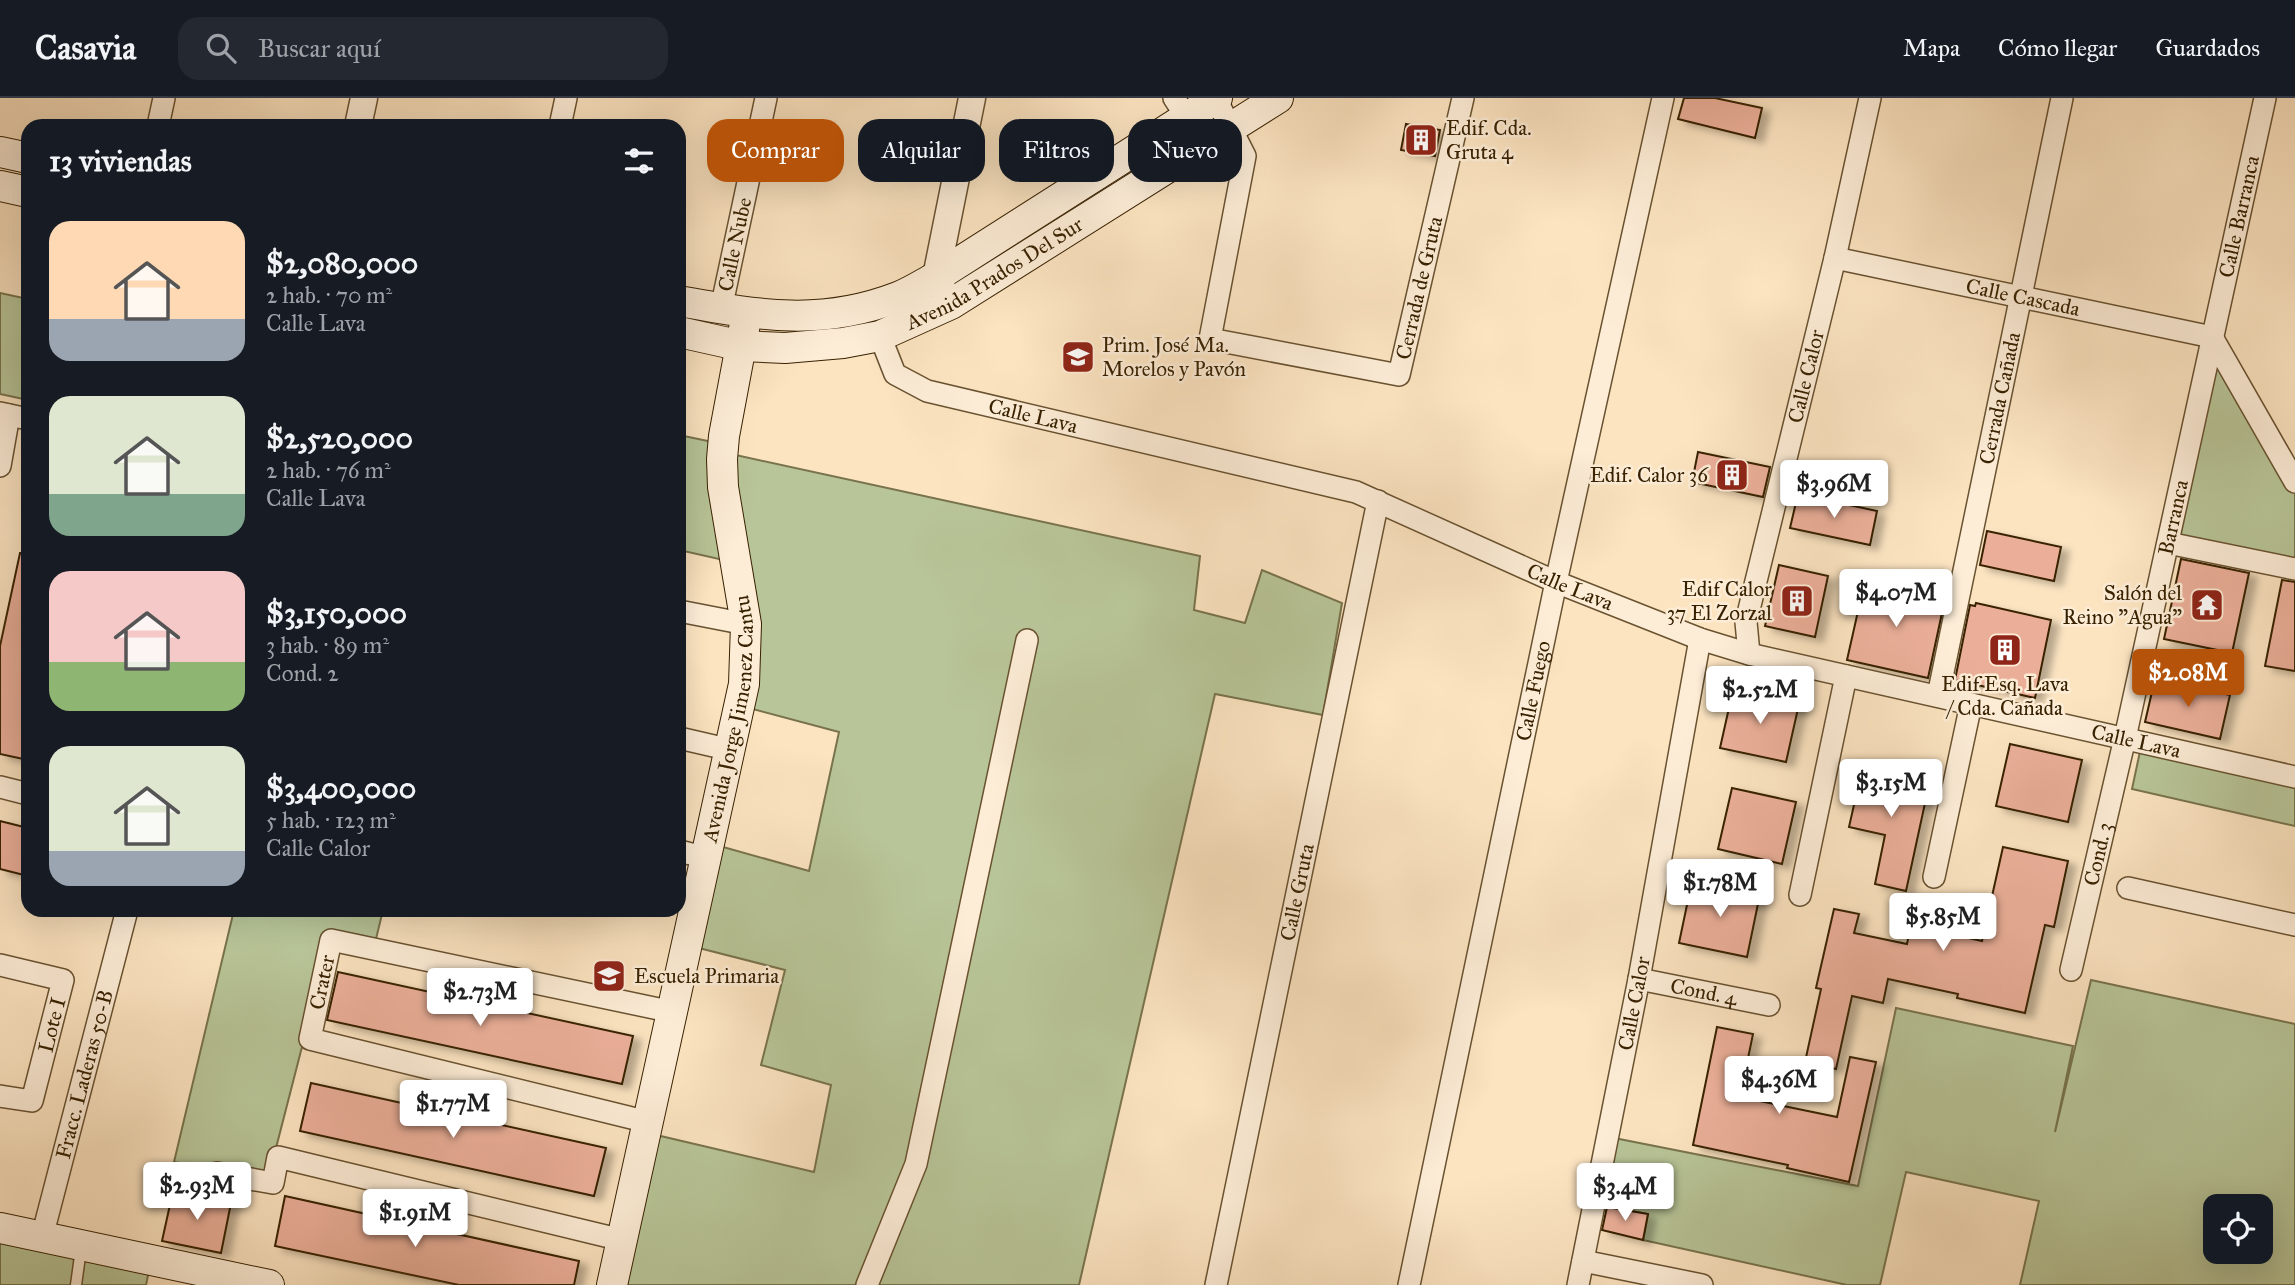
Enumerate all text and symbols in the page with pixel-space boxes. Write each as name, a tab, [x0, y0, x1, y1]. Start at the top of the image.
search box	[178, 17, 668, 80]
text: Casavia	[35, 28, 136, 68]
icon: search	[202, 29, 240, 67]
text: Buscar aquí	[258, 32, 380, 64]
text: Mapa	[1903, 33, 1960, 63]
text: Cómo llegar	[1998, 33, 2117, 63]
text: Guardados	[2155, 33, 2260, 63]
place label: Edif. Cda. Gruta 4	[1446, 115, 1532, 165]
chip: Comprar	[707, 119, 844, 182]
chip: Alquilar	[858, 119, 985, 182]
chip: Filtros	[999, 119, 1114, 182]
chip: Nuevo	[1128, 119, 1242, 182]
building icon: Edif. Cda. Gruta 4	[1402, 121, 1440, 159]
icon: filters	[620, 142, 658, 180]
text: 13 viviendas	[49, 143, 192, 179]
street label: Calle Barranca	[2213, 153, 2265, 280]
street label: Calle Nube	[712, 195, 757, 294]
street label: Avenida Prados Del Sur	[901, 211, 1088, 336]
street label: Cerrada de Gruta	[1390, 214, 1448, 362]
text: $2,080,000	[266, 245, 418, 281]
icon: home	[105, 249, 189, 333]
street label: Calle Cascada	[1964, 273, 2082, 322]
text: 2 hab. · 70 m²	[266, 281, 392, 309]
text: Calle Lava	[266, 309, 365, 337]
street label: Calle Calor	[1782, 327, 1830, 426]
street label: Cerrada Cañada	[1973, 330, 2026, 467]
place label: Prim. José Ma. Morelos y Pavón	[1102, 332, 1246, 382]
school or university icon: Prim. José Ma. Morelos y Pavón	[1059, 338, 1097, 376]
street label: Calle Lava	[986, 393, 1080, 439]
text: $2,520,000	[266, 420, 413, 456]
icon: home	[105, 424, 189, 508]
text: 2 hab. · 76 m²	[266, 456, 391, 484]
building icon: Edif. Calor 36	[1713, 456, 1751, 494]
pin: $3.96M	[1777, 460, 1891, 520]
place label: Edif. Calor 36	[1590, 462, 1709, 488]
text: $3.96M	[1796, 469, 1872, 497]
street label: Barranca	[2152, 477, 2194, 558]
text: Calle Lava	[266, 484, 365, 512]
street label: Calle Lava	[1523, 558, 1617, 616]
pin: $4.07M	[1839, 570, 1953, 629]
place label: Edif Calor 37 El Zorzal	[1667, 576, 1772, 626]
text: $4.07M	[1855, 578, 1937, 606]
place label: Salón del Reino "Agua"	[2062, 580, 2182, 630]
building icon: Edif Calor 37 El Zorzal	[1778, 582, 1816, 620]
temple icon: Salón del Reino "Agua"	[2188, 586, 2226, 624]
street label: Avenida Jorge Jimenez Cantu	[696, 593, 759, 846]
text: $3,150,000	[266, 595, 407, 631]
icon: home	[105, 599, 189, 683]
text: 3 hab. · 89 m²	[266, 631, 389, 659]
building icon: Edif Esq. Lava / Cda. Cañada	[1986, 631, 2024, 669]
street label: Calle Fuego	[1510, 638, 1556, 743]
pin: $2.08M	[2131, 650, 2245, 709]
text: $2.08M	[2148, 658, 2228, 686]
text: Cond. 2	[266, 659, 339, 687]
pin: $2.52M	[1703, 666, 1817, 726]
place label: Edif Esq. Lava / Cda. Cañada	[1941, 671, 2069, 721]
text: $2.52M	[1722, 675, 1798, 703]
street label: Calle Lava	[2089, 719, 2183, 764]
pin: $3.15M	[1834, 760, 1948, 819]
text: $3.15M	[1855, 768, 1927, 796]
text: $3,400,000	[266, 770, 416, 806]
icon: home	[105, 774, 189, 858]
text: 5 hab. · 123 m²	[266, 806, 396, 834]
street label: Cond. 3	[2078, 820, 2118, 888]
text: Calle Calor	[266, 834, 370, 862]
street label: Calle Gruta	[1274, 841, 1320, 943]
pin: $1.78M	[1663, 860, 1777, 919]
text: $1.78M	[1683, 868, 1757, 896]
pin: $5.85M	[1886, 894, 2000, 953]
text: $5.85M	[1905, 902, 1981, 930]
street label: Crater	[304, 953, 340, 1012]
street label: Calle Calor	[1612, 954, 1656, 1053]
school or university icon: Escuela Primaria	[590, 957, 628, 995]
place label: Escuela Primaria	[634, 963, 779, 989]
pin: $2.73M	[423, 968, 537, 1028]
street label: Cond. 4	[1668, 973, 1741, 1012]
text: $2.73M	[443, 977, 517, 1005]
street label: Fracc. Laderas 50-B	[50, 987, 119, 1162]
street label: Lote I	[33, 995, 71, 1055]
pin: $4.36M	[1722, 1056, 1836, 1116]
text: $4.36M	[1741, 1065, 1817, 1093]
pin: $1.77M	[396, 1080, 510, 1140]
text: $1.77M	[416, 1089, 490, 1117]
pin: $2.93M	[140, 1162, 254, 1222]
pin: $3.4M	[1576, 1164, 1674, 1223]
text: $2.93M	[159, 1171, 235, 1199]
text: $3.4M	[1593, 1172, 1657, 1200]
pin: $1.91M	[358, 1190, 472, 1249]
map controls	[2203, 1194, 2273, 1264]
button: locate	[2203, 1194, 2273, 1264]
text: $1.91M	[379, 1198, 451, 1226]

